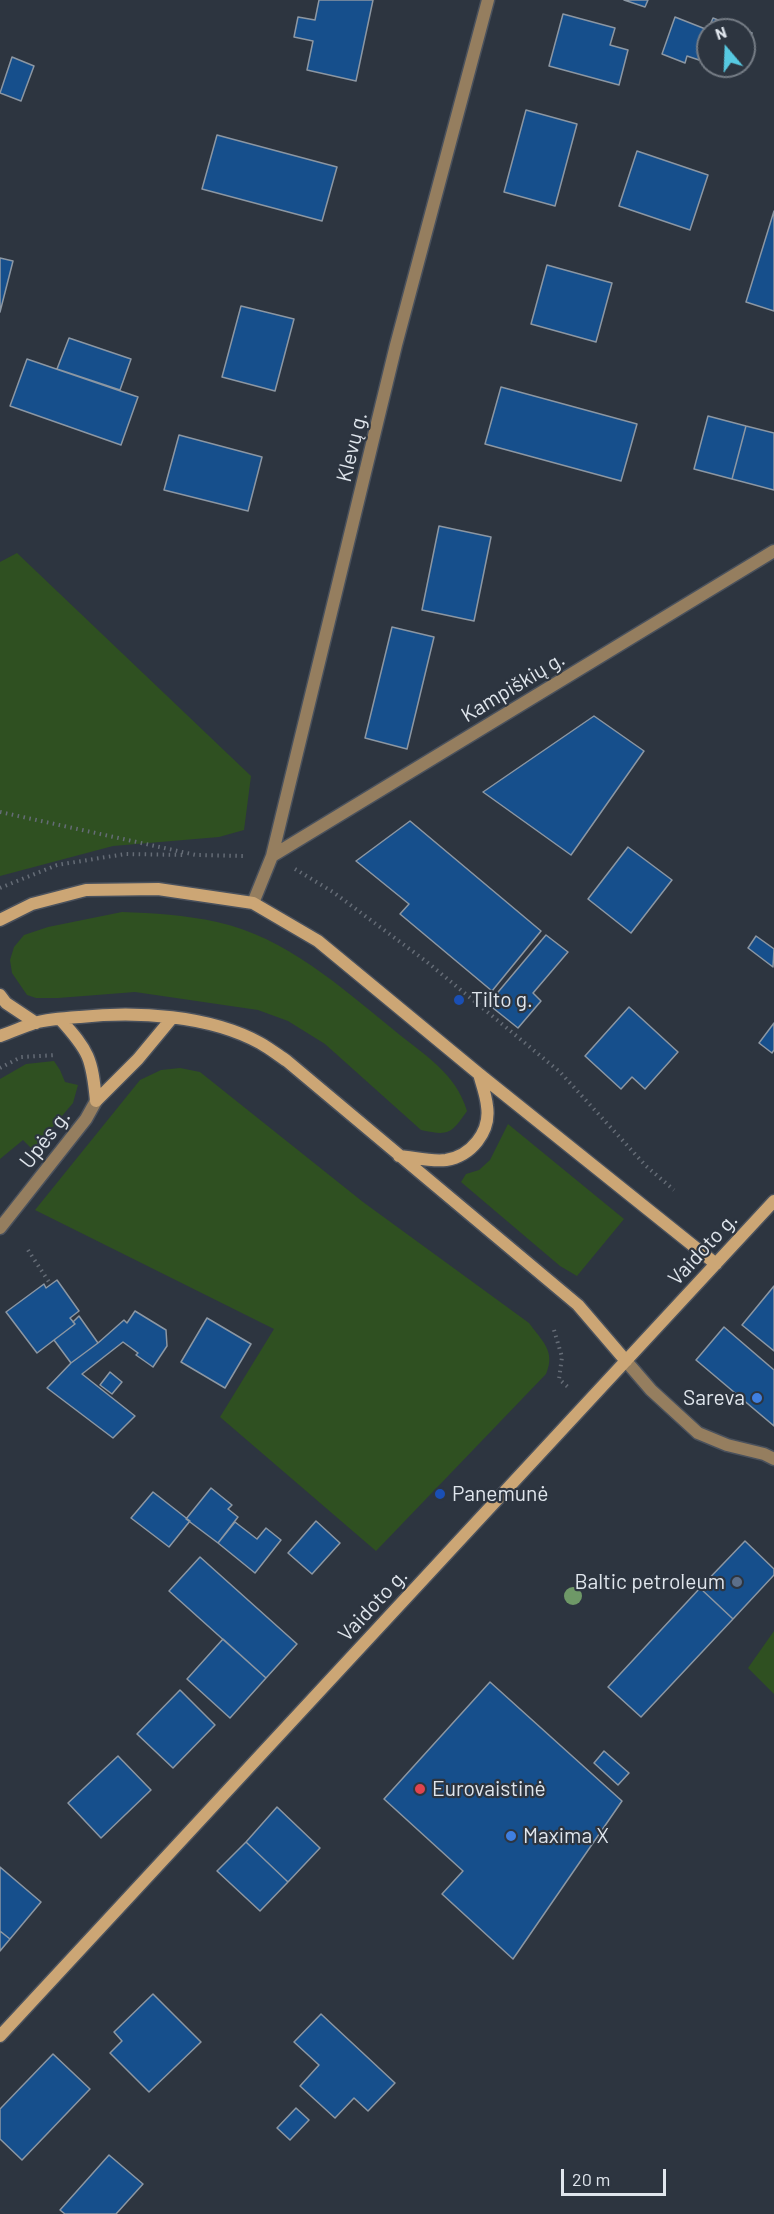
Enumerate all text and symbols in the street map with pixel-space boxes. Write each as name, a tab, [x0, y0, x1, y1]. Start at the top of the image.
north arrow	[696, 18, 756, 78]
text: N	[712, 22, 729, 43]
street label: Klevų g.	[331, 409, 373, 485]
street label: Kampiškių g.	[457, 646, 569, 728]
place label: Tilto g.	[471, 987, 533, 1013]
marker: Tilto g.	[452, 993, 466, 1007]
street label: Upės g.	[14, 1105, 76, 1173]
street label: Vaidoto g.	[663, 1207, 743, 1291]
place label: Sareva	[683, 1385, 745, 1411]
marker: Sareva	[750, 1391, 764, 1405]
place label: Panemunė	[452, 1481, 548, 1507]
marker: Panemunė	[433, 1487, 447, 1501]
street label: Vaidoto g.	[333, 1563, 413, 1647]
place label: Baltic petroleum	[575, 1569, 725, 1595]
marker: Baltic petroleum	[730, 1575, 744, 1589]
place label: Eurovaistinė	[432, 1776, 546, 1802]
marker: Eurovaistinė	[413, 1782, 427, 1796]
place label: Maxima X	[523, 1823, 609, 1849]
marker: Maxima X	[504, 1829, 518, 1843]
scale bar	[564, 2157, 669, 2195]
text: 20 m	[572, 2168, 610, 2190]

